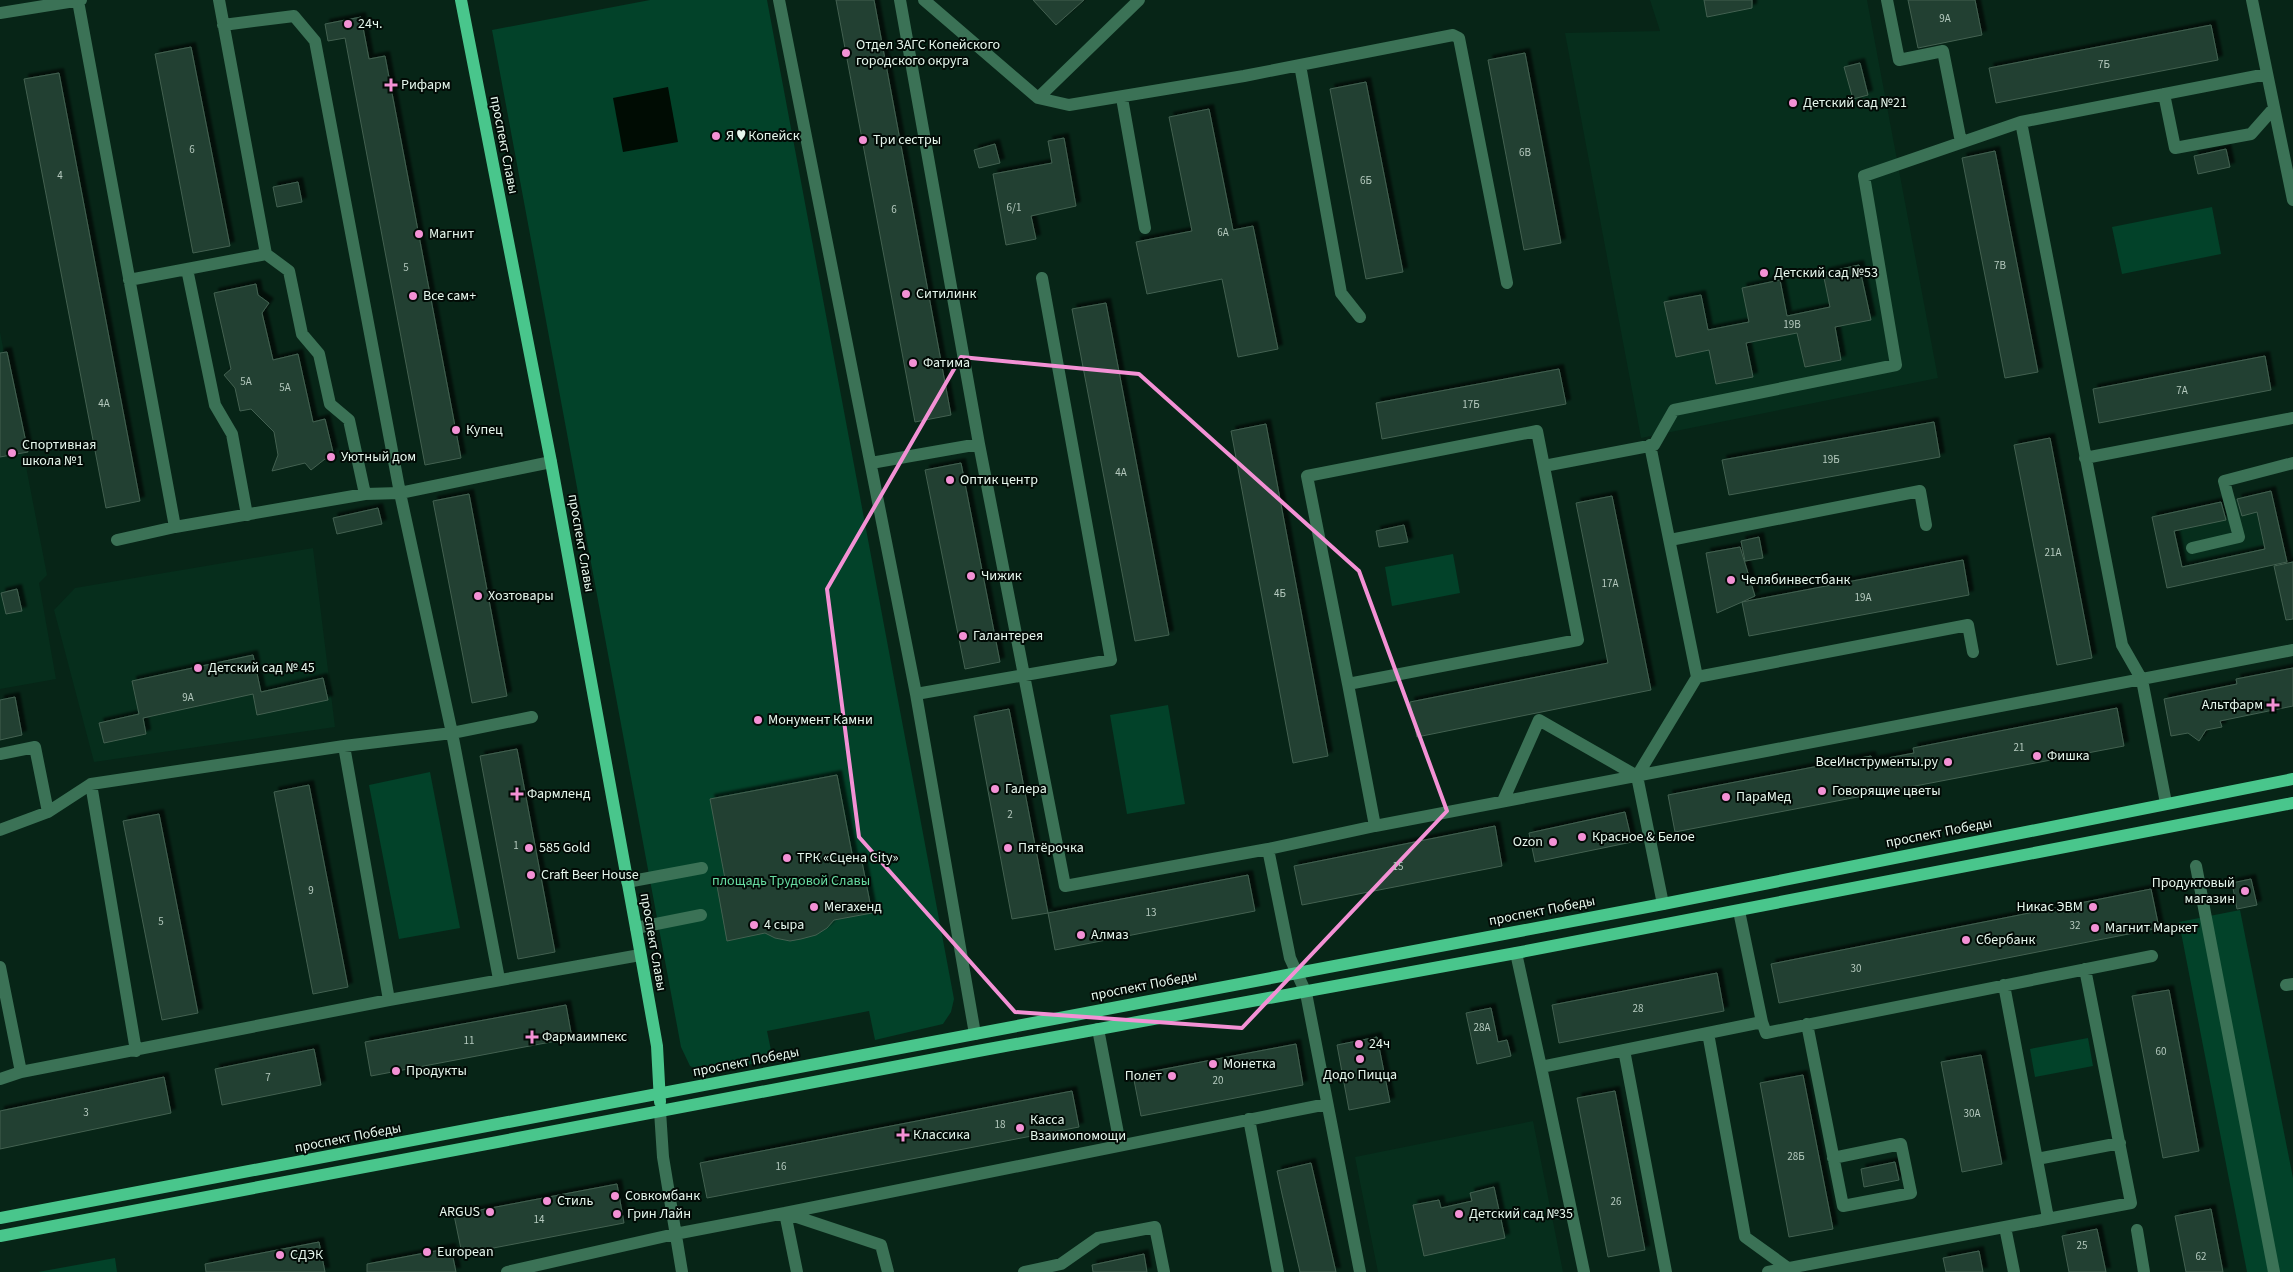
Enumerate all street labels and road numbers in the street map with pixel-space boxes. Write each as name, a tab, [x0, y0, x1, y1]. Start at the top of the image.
street label: проспект Славы	[485, 94, 523, 196]
street label: проспект Славы	[563, 492, 599, 594]
street label: проспект Победы	[1884, 813, 1994, 853]
street label: проспект Славы	[635, 891, 671, 993]
street label: проспект Победы	[1487, 891, 1597, 931]
street label: проспект Победы	[1089, 966, 1199, 1006]
street label: проспект Победы	[691, 1042, 801, 1082]
street label: проспект Победы	[293, 1118, 403, 1158]

